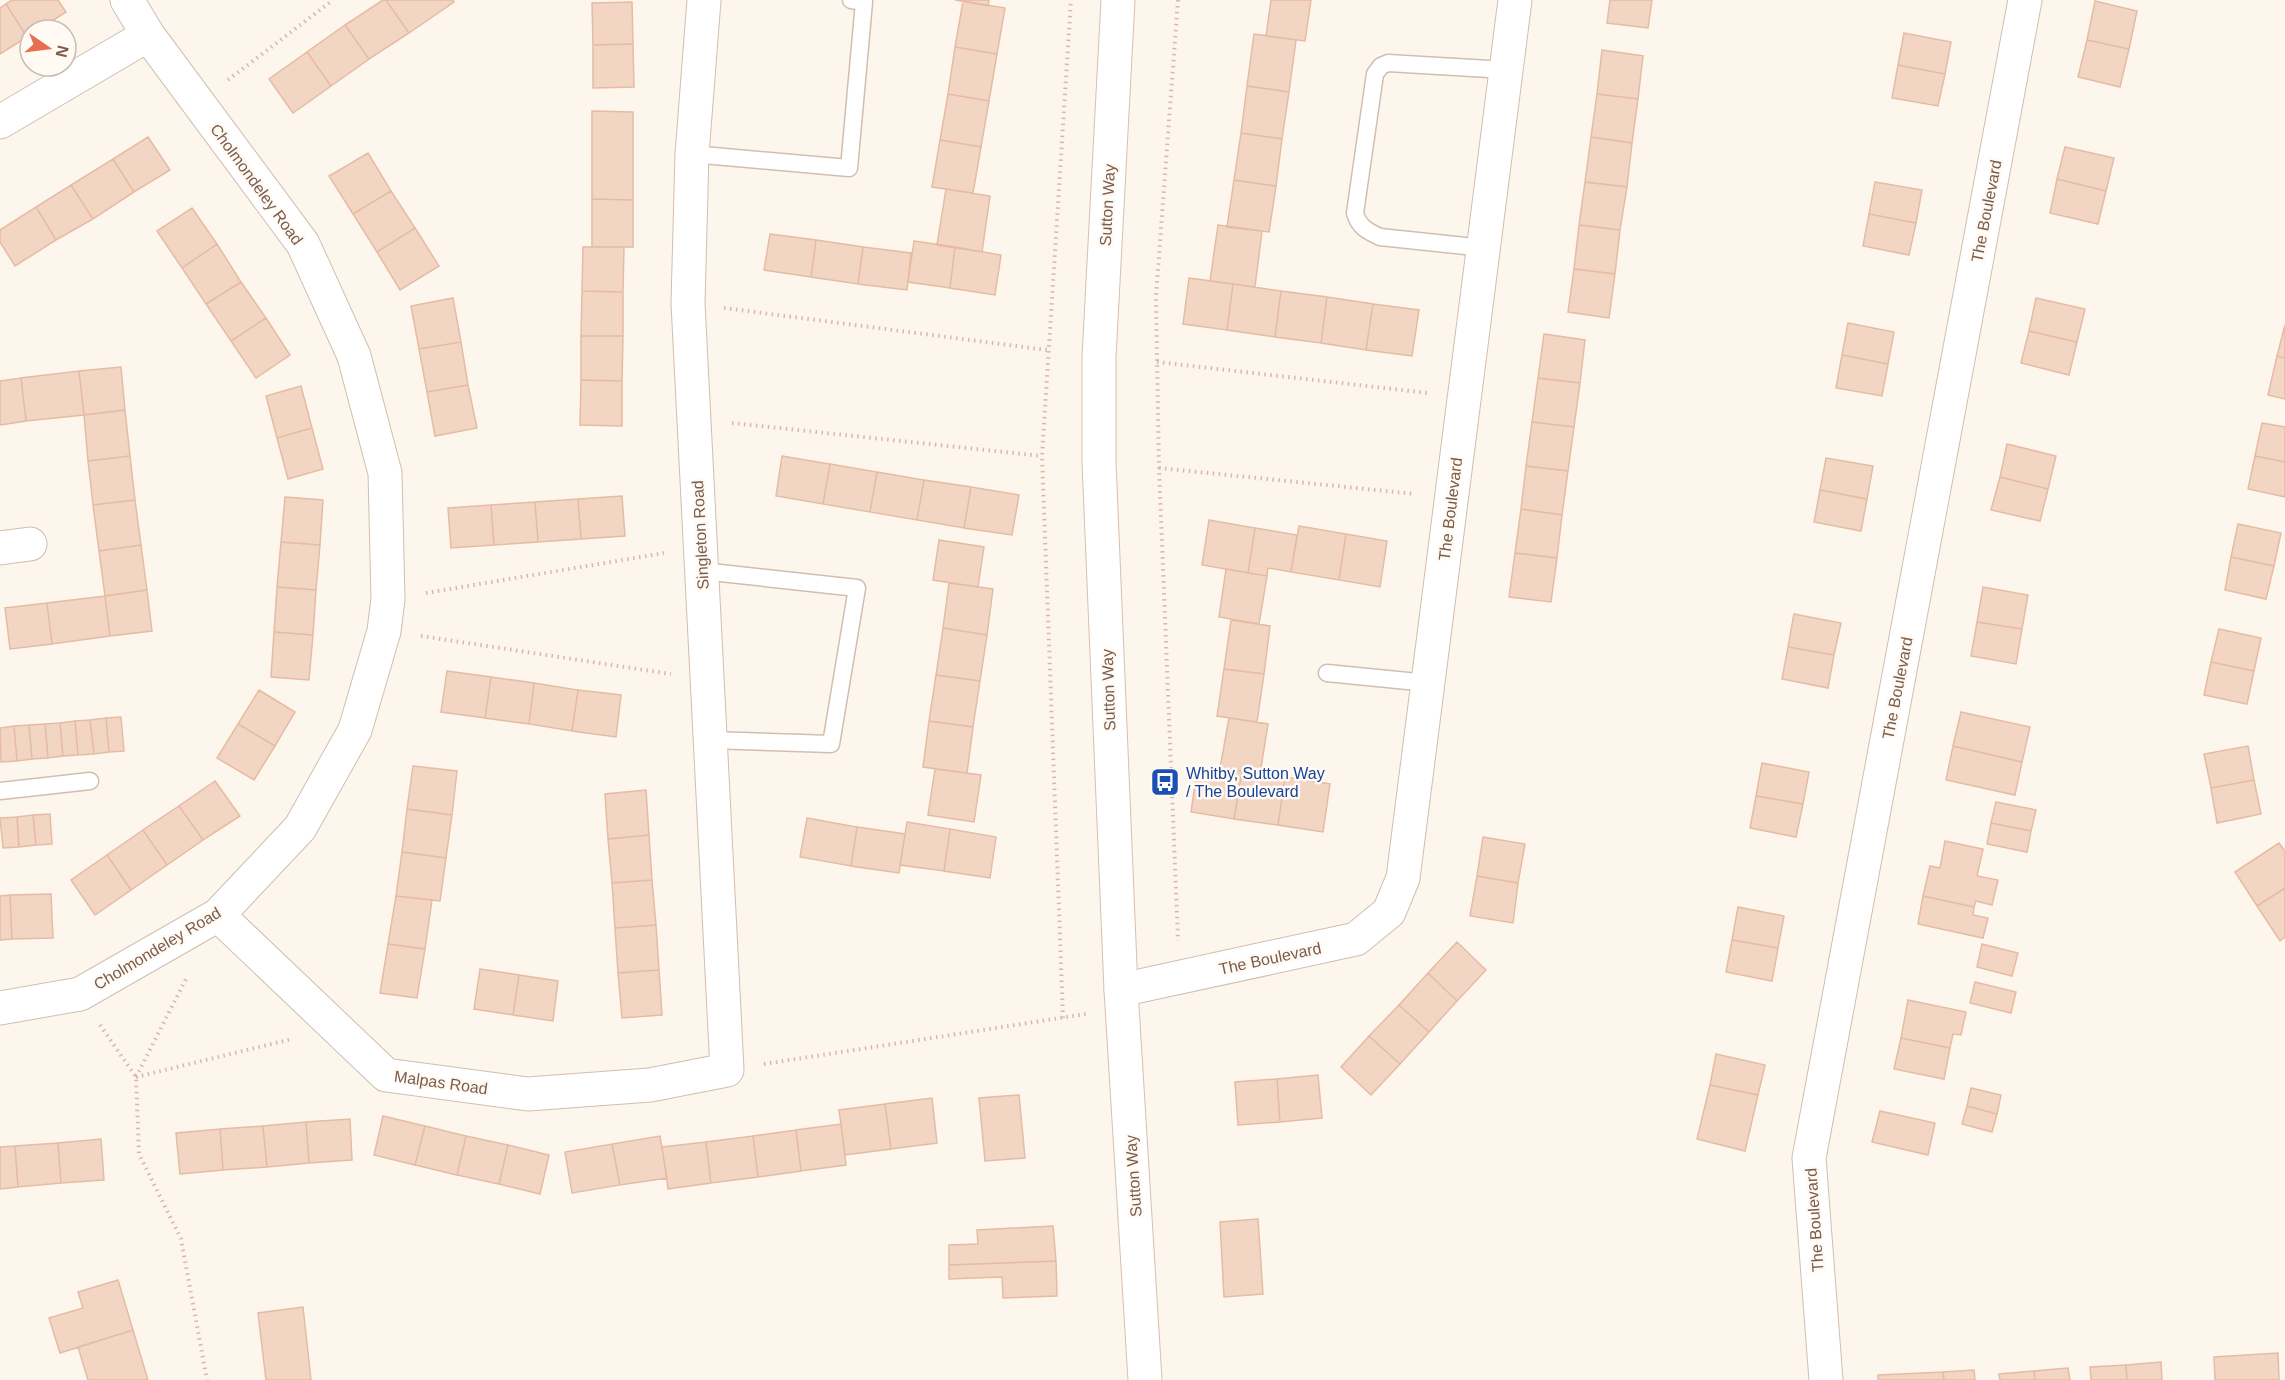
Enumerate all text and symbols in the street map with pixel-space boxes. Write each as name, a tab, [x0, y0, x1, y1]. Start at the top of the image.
north arrow	[18, 18, 78, 78]
text: N	[52, 44, 72, 59]
street label: Cholmondeley Road	[207, 121, 306, 248]
street label: The Boulevard	[1968, 158, 2005, 264]
street label: Sutton Way	[1097, 164, 1118, 246]
street label: The Boulevard	[1436, 456, 1465, 562]
street label: Singleton Road	[689, 480, 712, 590]
street label: The Boulevard	[1879, 635, 1916, 741]
street label: Sutton Way	[1099, 649, 1118, 731]
place label: Whitby, Sutton Way / The Boulevard	[1186, 765, 1325, 800]
bus stop icon: Whitby, Sutton Way / The Boulevard	[1149, 766, 1181, 798]
street label: Cholmondeley Road	[91, 904, 224, 993]
street label: The Boulevard	[1217, 939, 1323, 978]
street label: Malpas Road	[393, 1068, 489, 1097]
street label: Sutton Way	[1122, 1134, 1145, 1218]
street label: The Boulevard	[1802, 1167, 1827, 1272]

